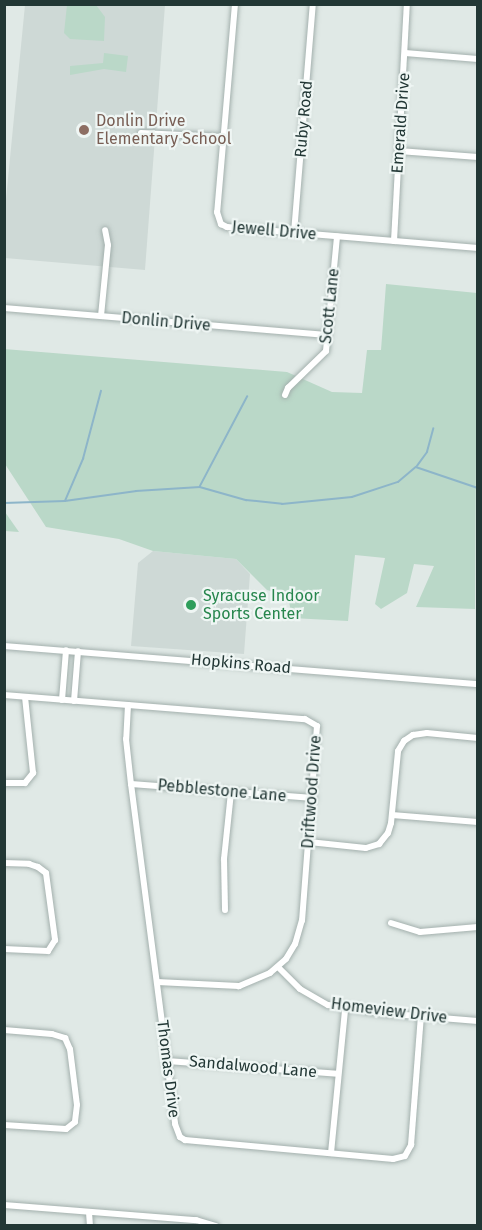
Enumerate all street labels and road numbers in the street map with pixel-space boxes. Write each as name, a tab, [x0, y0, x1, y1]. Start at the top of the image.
street label: Emerald Drive	[388, 72, 414, 174]
street label: Ruby Road	[291, 80, 317, 158]
street label: Jewell Drive	[231, 218, 317, 244]
street label: Scott Lane	[316, 267, 344, 345]
street label: Donlin Drive	[121, 309, 211, 335]
street label: Hopkins Road	[190, 650, 292, 678]
street label: Driftwood Drive	[298, 735, 326, 849]
street label: Pebblestone Lane	[157, 776, 287, 806]
street label: Homeview Drive	[330, 994, 448, 1028]
street label: Thomas Drive	[152, 1019, 184, 1119]
street label: Sandalwood Lane	[188, 1052, 318, 1082]

